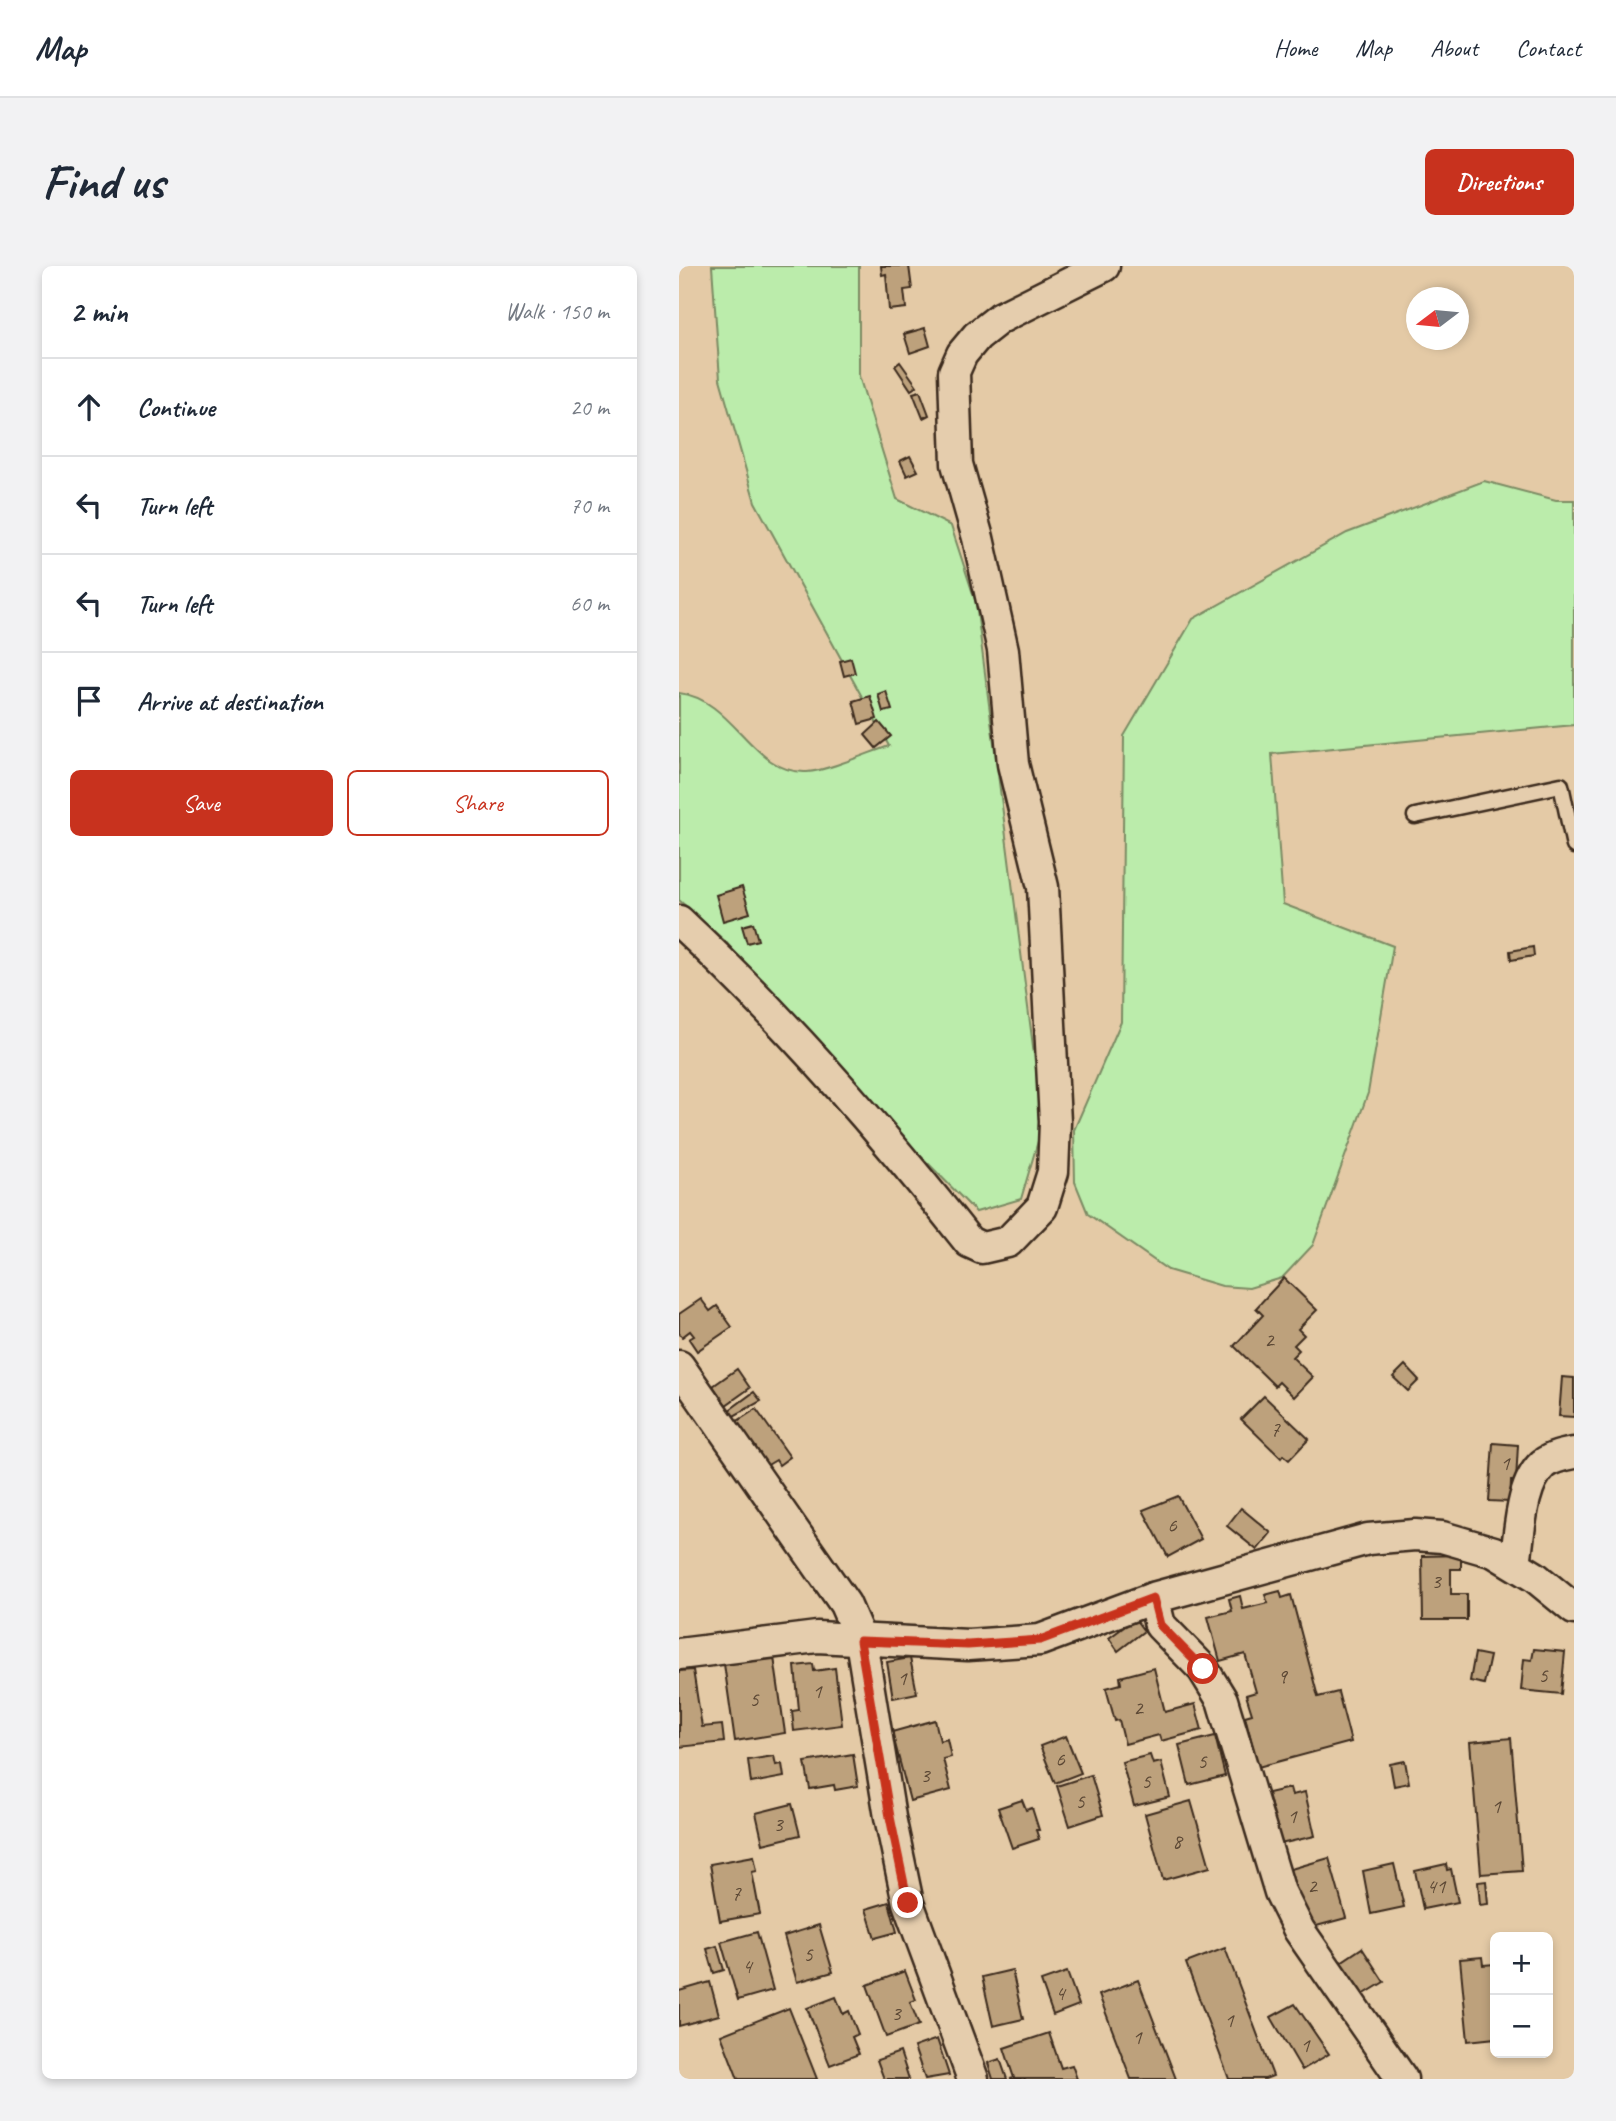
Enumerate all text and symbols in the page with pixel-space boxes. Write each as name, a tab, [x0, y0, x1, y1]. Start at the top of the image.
text: Map	[35, 27, 86, 69]
text: Home	[1274, 33, 1317, 63]
text: Map	[1355, 33, 1392, 63]
text: About	[1430, 33, 1478, 63]
text: Contact	[1516, 33, 1581, 63]
button: Directions	[1425, 149, 1574, 215]
text: Find us	[42, 151, 164, 213]
north arrow	[1406, 287, 1469, 350]
text: 2 min	[70, 293, 127, 331]
text: Walk · 150 m	[505, 297, 609, 326]
icon: ahead	[70, 388, 108, 426]
text: Continue	[137, 391, 215, 424]
text: 20 m	[570, 393, 609, 422]
icon: left	[70, 486, 108, 524]
text: Turn left	[137, 489, 212, 522]
text: 70 m	[570, 491, 609, 520]
icon: left	[70, 584, 108, 622]
text: Turn left	[137, 587, 212, 620]
text: 60 m	[570, 589, 609, 618]
icon: arrive	[70, 682, 108, 720]
text: Arrive at destination	[137, 685, 323, 718]
button: Save	[70, 770, 333, 836]
button: Share	[347, 770, 609, 836]
house number: 2	[1264, 1327, 1275, 1353]
house number: 7	[1270, 1416, 1281, 1442]
house number: 1	[1500, 1450, 1511, 1476]
house number: 6	[1167, 1512, 1177, 1538]
house number: 3	[1431, 1568, 1442, 1594]
route start	[1187, 1653, 1218, 1684]
house number: 5	[1538, 1662, 1549, 1688]
house number: 9	[1277, 1663, 1288, 1689]
house number: 1	[897, 1665, 908, 1691]
house number: 1	[812, 1678, 823, 1704]
house number: 5	[749, 1686, 760, 1712]
house number: 2	[1133, 1695, 1144, 1721]
house number: 6	[1055, 1746, 1065, 1772]
house number: 5	[1197, 1748, 1208, 1774]
house number: 3	[920, 1762, 931, 1788]
house number: 5	[1141, 1768, 1152, 1794]
house number: 5	[1075, 1788, 1086, 1814]
house number: 1	[1491, 1793, 1502, 1819]
house number: 1	[1287, 1803, 1298, 1829]
house number: 3	[773, 1811, 784, 1837]
house number: 8	[1172, 1828, 1184, 1854]
house number: 2	[1307, 1873, 1318, 1899]
house number: 41	[1427, 1873, 1447, 1899]
house number: 7	[731, 1880, 742, 1906]
route end	[892, 1887, 923, 1918]
map controls	[1490, 1932, 1553, 2058]
button: +	[1490, 1932, 1553, 1995]
house number: 5	[803, 1941, 814, 1967]
house number: 4	[742, 1953, 754, 1979]
house number: 4	[1055, 1980, 1067, 2006]
button: −	[1490, 1995, 1553, 2058]
house number: 3	[891, 2000, 902, 2026]
house number: 1	[1224, 2007, 1235, 2033]
house number: 1	[1132, 2024, 1143, 2050]
house number: 1	[1300, 2032, 1311, 2058]

